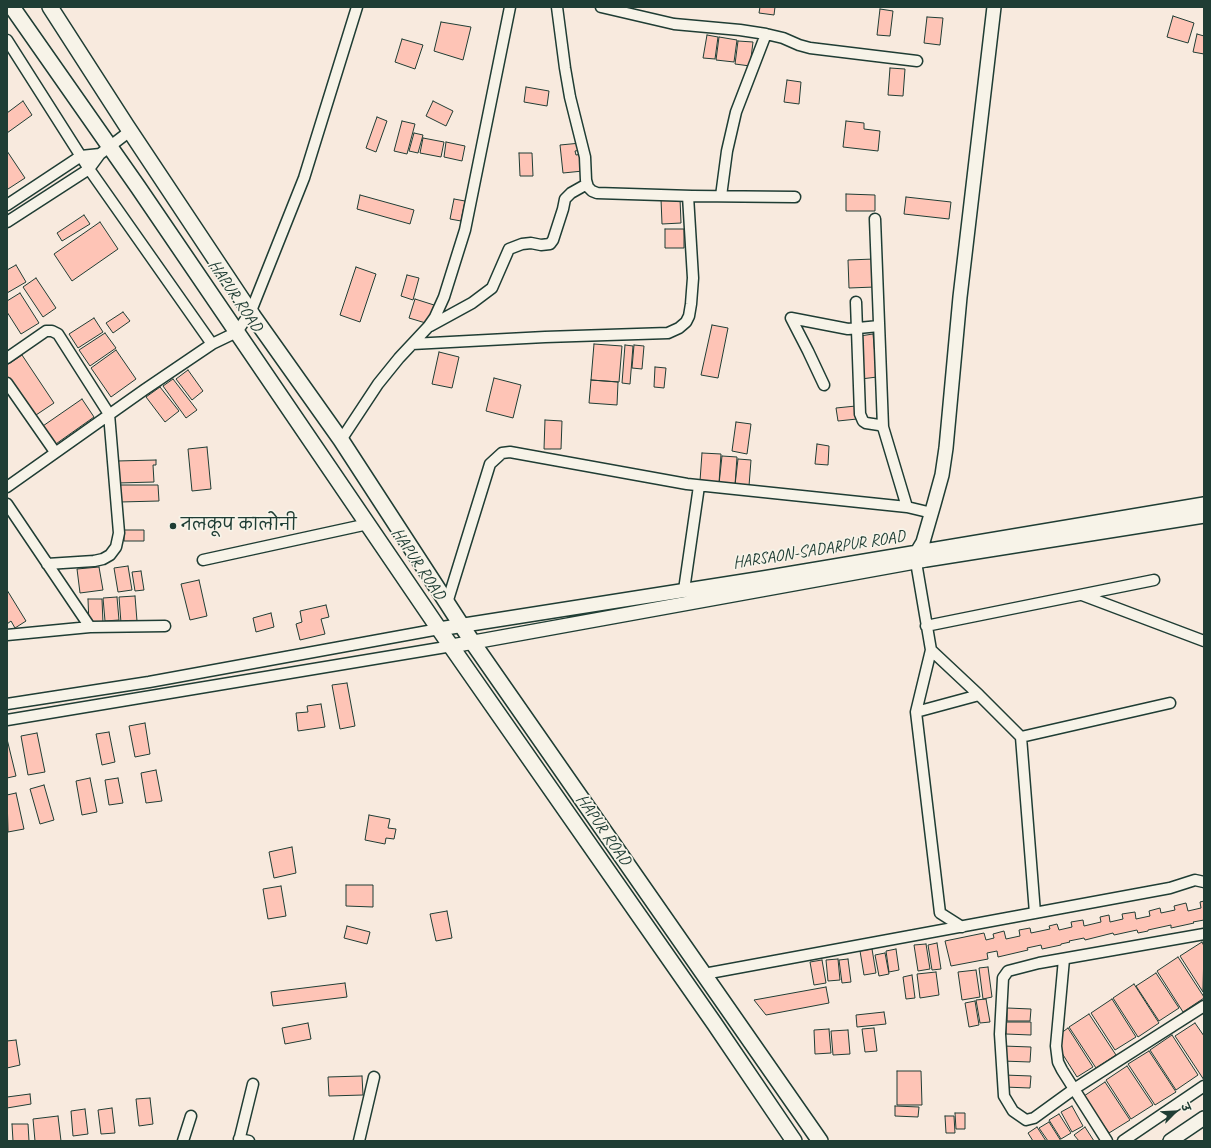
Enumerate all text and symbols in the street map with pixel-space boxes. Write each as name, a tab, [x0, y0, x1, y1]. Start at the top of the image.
street label: HAPUR ROAD	[203, 256, 267, 336]
place label: नलकूप कालोनी	[181, 516, 297, 536]
marker: नलकूप कालोनी	[168, 521, 178, 531]
street label: HAPUR ROAD	[386, 524, 450, 604]
street label: HARSAON-SADARPUR ROAD	[731, 526, 907, 574]
street label: HAPUR ROAD	[571, 790, 635, 870]
north arrow	[1155, 1092, 1195, 1132]
text: उ	[1178, 1101, 1194, 1113]

